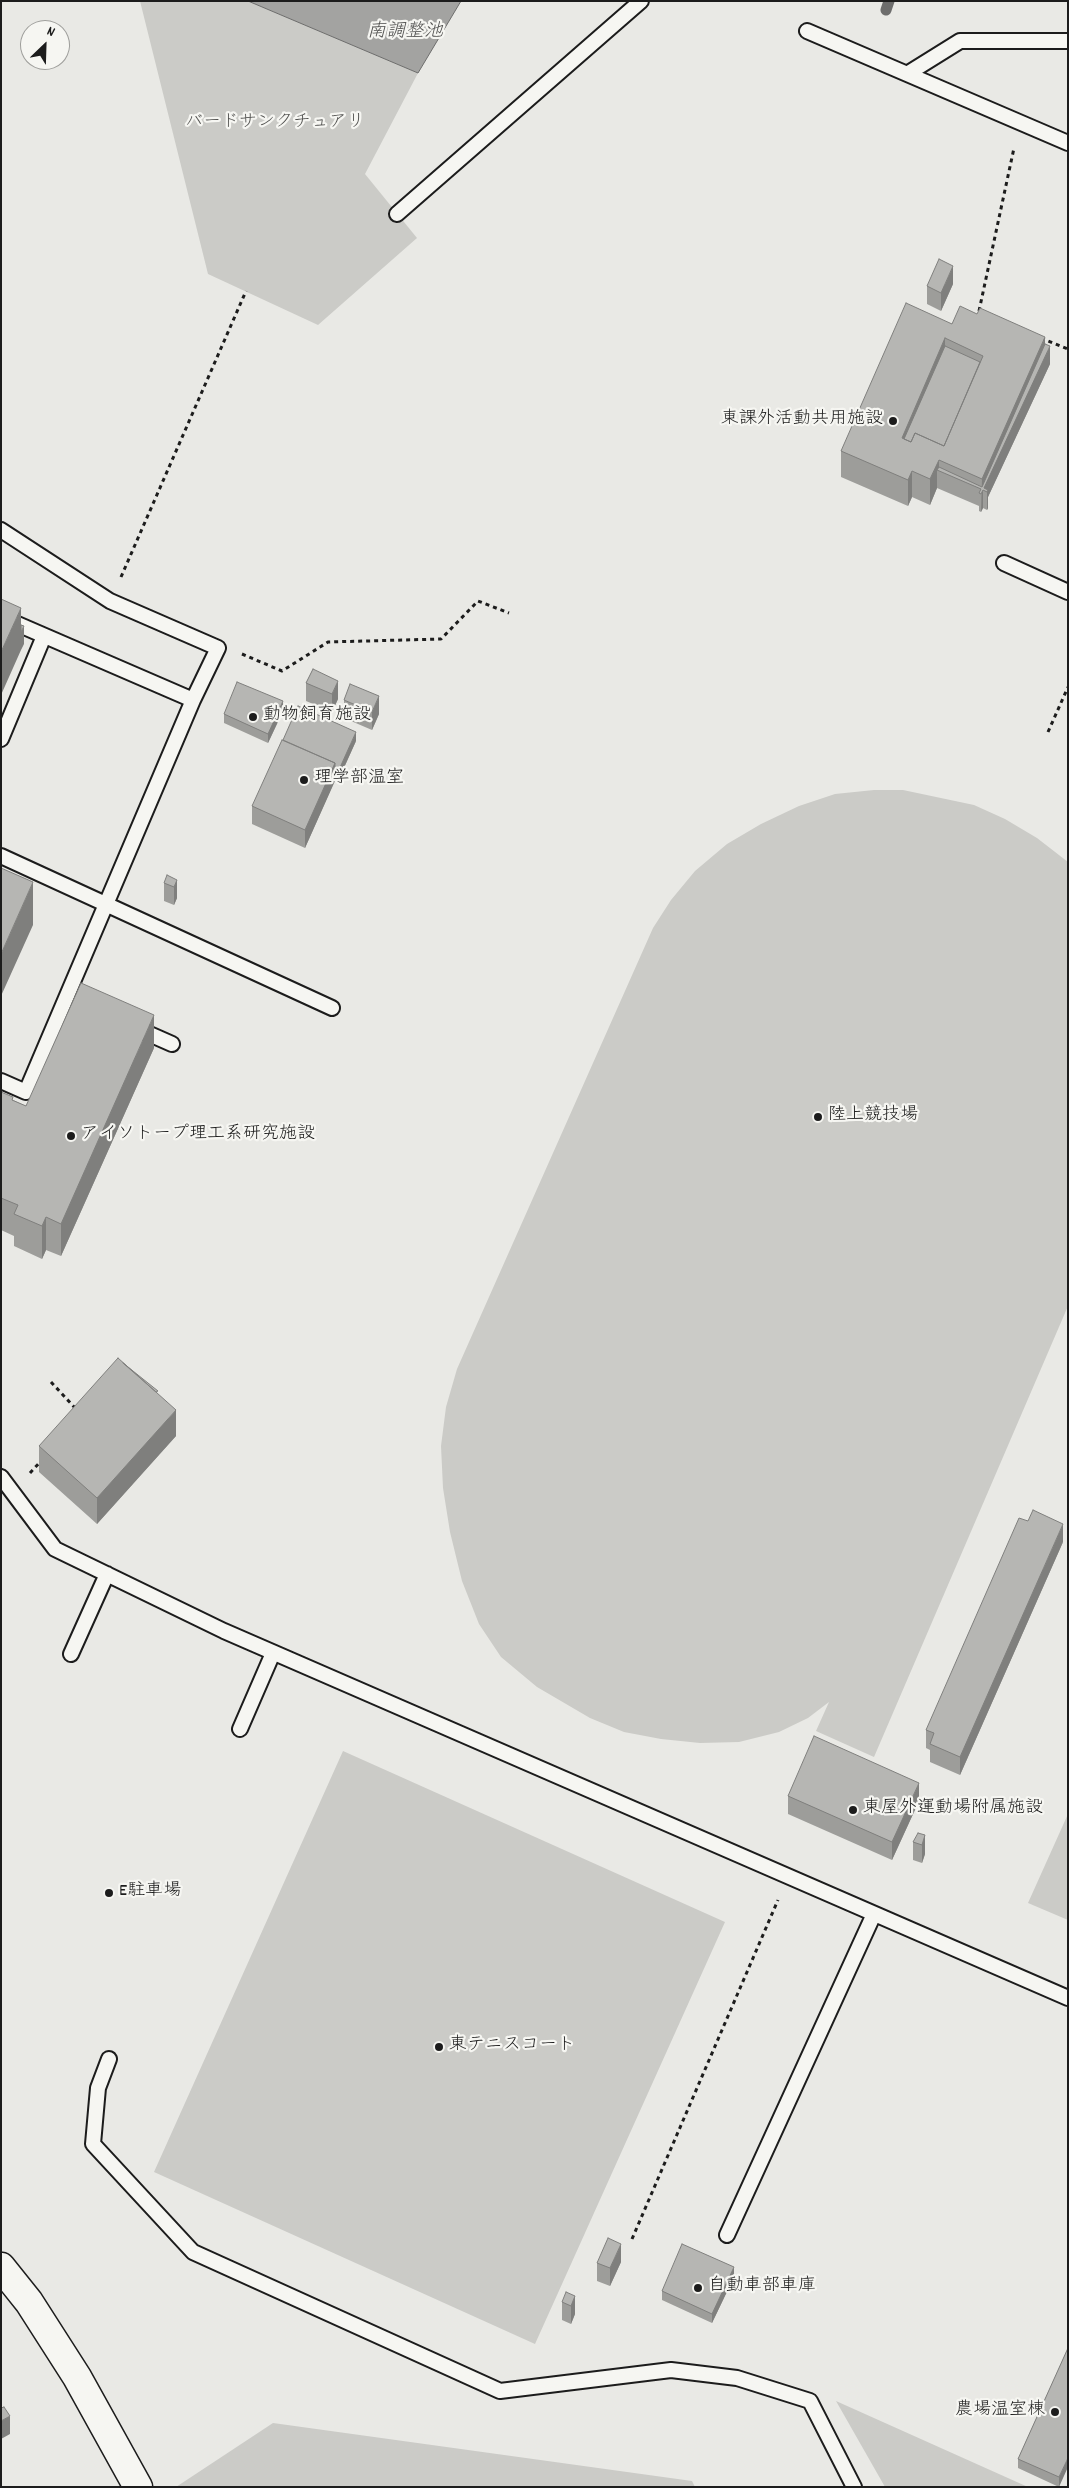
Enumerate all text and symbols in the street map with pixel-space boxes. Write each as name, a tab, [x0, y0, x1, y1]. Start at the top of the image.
north arrow	[20, 20, 70, 70]
text: N	[43, 22, 58, 43]
water label: 南調整池	[367, 22, 443, 44]
park label: バードサンクチュアリ	[185, 113, 365, 135]
place label: 東課外活動共用施設	[721, 410, 883, 432]
marker: 東課外活動共用施設	[887, 415, 899, 427]
place label: 動物飼育施設	[263, 706, 371, 728]
marker: 動物飼育施設	[247, 711, 259, 723]
place label: 理学部温室	[314, 769, 404, 791]
marker: 理学部温室	[298, 774, 310, 786]
place label: 陸上競技場	[828, 1106, 918, 1128]
marker: 陸上競技場	[812, 1111, 824, 1123]
place label: アイソトープ理工系研究施設	[81, 1125, 315, 1147]
marker: アイソトープ理工系研究施設	[65, 1130, 77, 1142]
place label: 東屋外運動場附属施設	[863, 1799, 1043, 1821]
marker: 東屋外運動場附属施設	[847, 1804, 859, 1816]
place label: E駐車場	[119, 1882, 181, 1904]
marker: E駐車場	[103, 1887, 115, 1899]
place label: 東テニスコート	[449, 2036, 575, 2058]
marker: 東テニスコート	[433, 2041, 445, 2053]
place label: 自動車部車庫	[708, 2277, 816, 2299]
marker: 自動車部車庫	[692, 2282, 704, 2294]
place label: 農場温室棟	[955, 2401, 1045, 2423]
marker: 農場温室棟	[1049, 2406, 1061, 2418]

